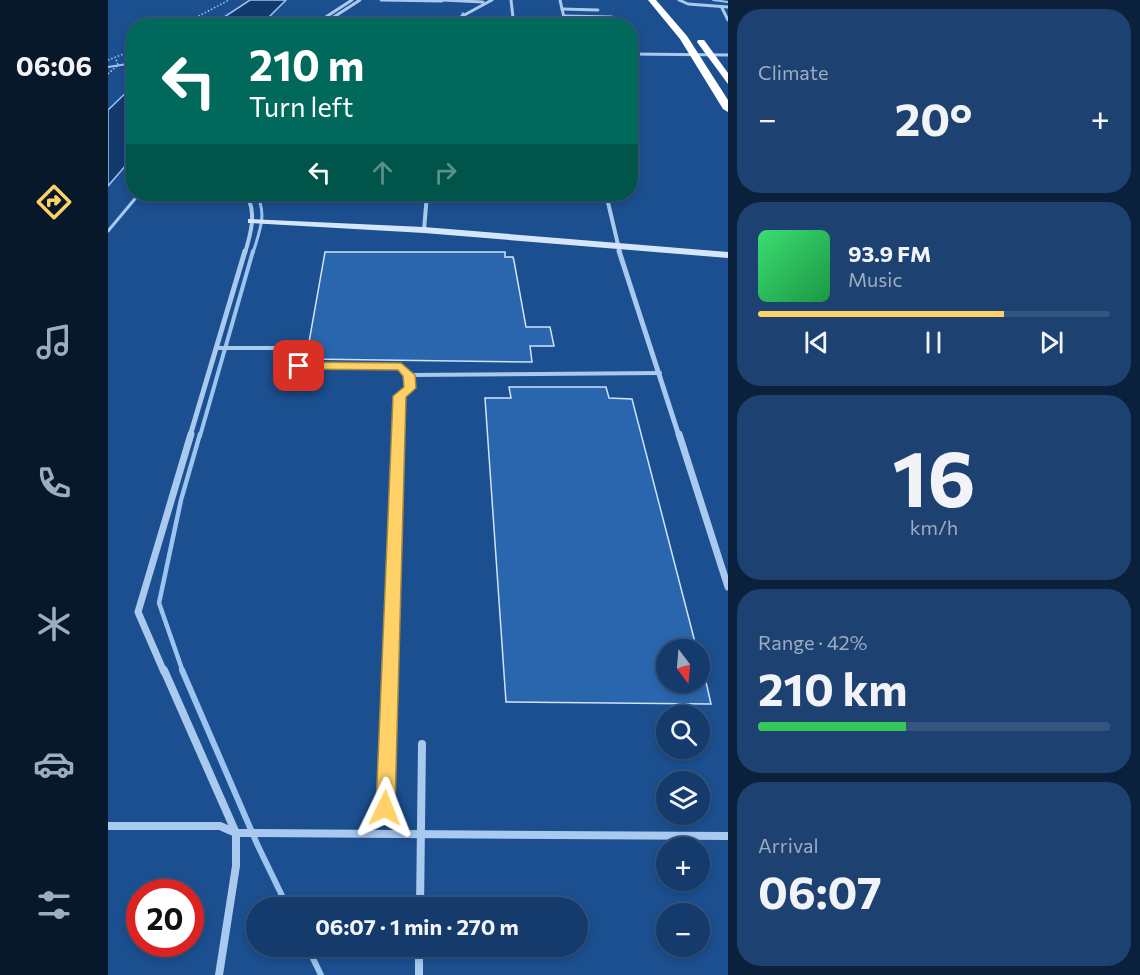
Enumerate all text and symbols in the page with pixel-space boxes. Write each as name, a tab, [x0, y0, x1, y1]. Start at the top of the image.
text: 210 m	[249, 38, 364, 90]
icon: left	[150, 42, 228, 120]
text: 06:06	[16, 49, 92, 82]
text: Climate	[758, 60, 828, 84]
text: Turn left	[249, 90, 353, 123]
text: 20°	[895, 90, 973, 145]
text: −	[758, 97, 777, 138]
text: +	[1091, 97, 1110, 138]
icon: left	[303, 156, 336, 189]
icon: ahead	[366, 156, 399, 189]
icon: right	[429, 156, 462, 189]
icon: directions	[33, 181, 75, 223]
text: 93.9 FM	[848, 240, 931, 267]
text: Music	[848, 267, 902, 291]
icon: music	[33, 321, 75, 363]
icon: previous	[800, 326, 833, 359]
icon: pause	[917, 326, 950, 359]
icon: next	[1035, 326, 1068, 359]
pin	[273, 340, 324, 391]
icon: arrive	[282, 349, 315, 382]
text: 16	[892, 428, 976, 523]
icon: phone	[33, 462, 75, 504]
text: km/h	[910, 515, 958, 539]
icon: climate	[33, 603, 75, 645]
text: Range · 42%	[758, 630, 867, 654]
north arrow	[656, 639, 710, 693]
map controls	[656, 639, 710, 957]
text: 210 km	[758, 660, 908, 715]
button: search	[656, 705, 710, 759]
icon: car	[33, 743, 75, 785]
button: layers	[656, 771, 710, 825]
position arrow	[353, 776, 417, 840]
text: Arrival	[758, 833, 819, 857]
button: +	[656, 837, 710, 891]
text: 06:07	[758, 863, 882, 918]
speed limit sign: 20	[126, 879, 204, 957]
icon: filters	[33, 884, 75, 926]
button: −	[656, 903, 710, 957]
text: 06:07 · 1 min · 270 m	[315, 913, 519, 940]

